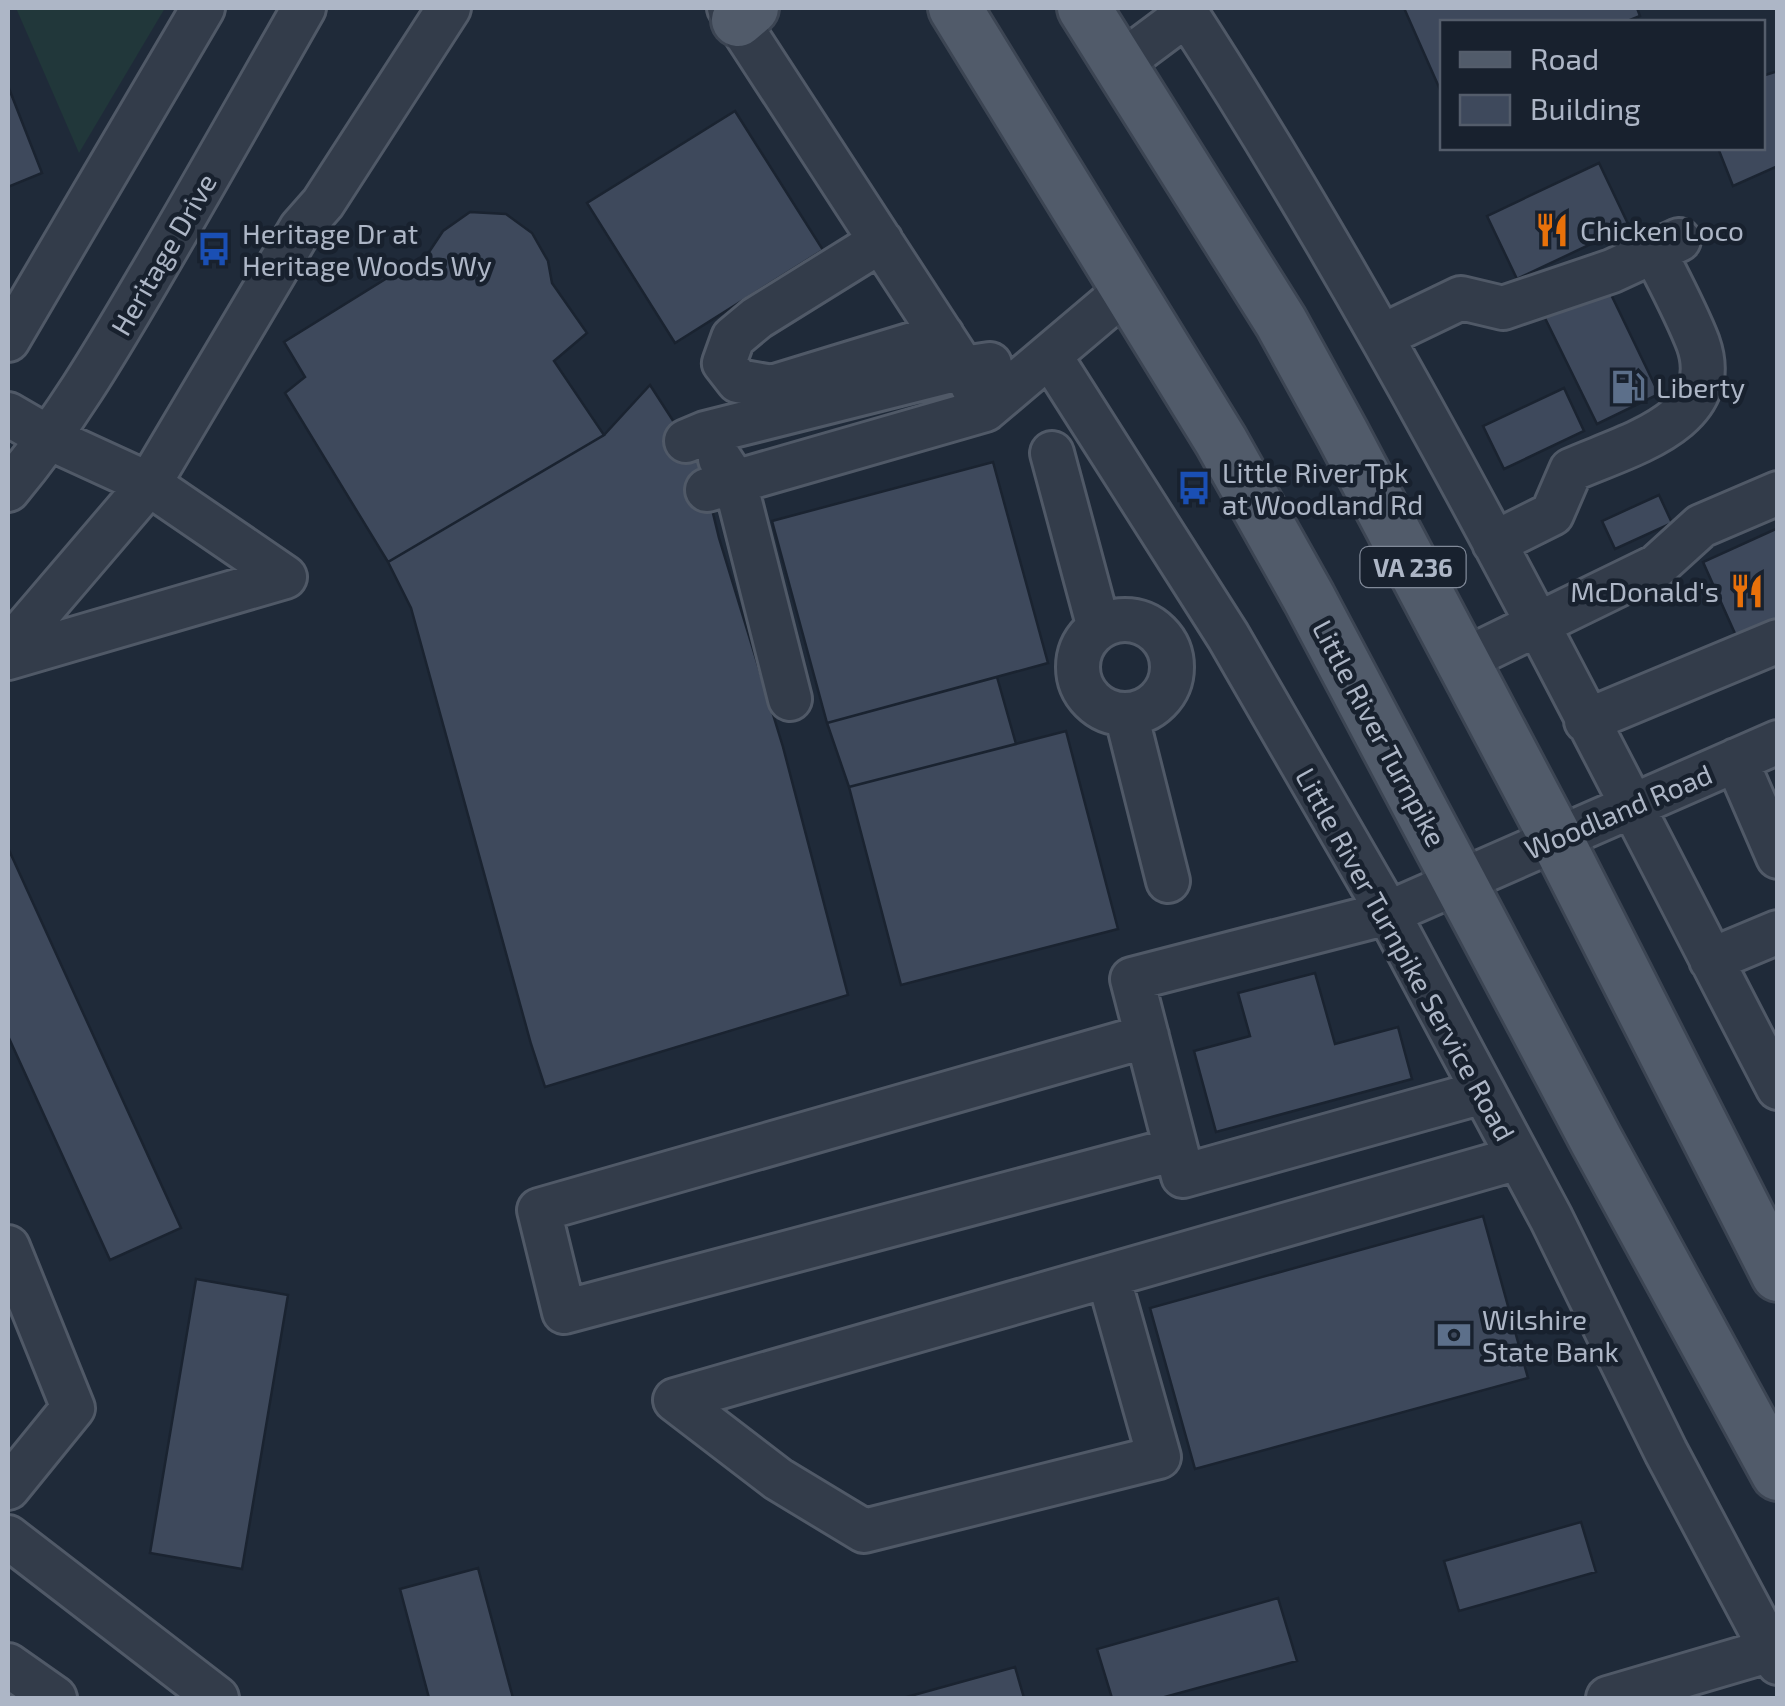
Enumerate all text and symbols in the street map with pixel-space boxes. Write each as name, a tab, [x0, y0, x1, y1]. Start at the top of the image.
legend	[1440, 20, 1765, 150]
text: Road	[1530, 40, 1599, 76]
text: Building	[1530, 90, 1641, 126]
street label: Heritage Drive	[103, 167, 223, 341]
restaurant icon: Chicken Loco	[1533, 211, 1571, 249]
place label: Chicken Loco	[1580, 213, 1744, 247]
place label: Heritage Dr at Heritage Woods Wy	[242, 216, 492, 282]
bus stop icon: Heritage Dr at Heritage Woods Wy	[195, 230, 233, 268]
fuel station icon: Liberty	[1609, 368, 1647, 406]
place label: Liberty	[1656, 370, 1745, 404]
place label: Little River Tpk at Woodland Rd	[1222, 455, 1423, 521]
bus stop icon: Little River Tpk at Woodland Rd	[1175, 469, 1213, 507]
road number: VA 236	[1360, 547, 1466, 587]
restaurant icon: McDonald's	[1728, 572, 1766, 610]
place label: McDonald's	[1570, 574, 1719, 608]
street label: Little River Turnpike	[1306, 614, 1454, 852]
street label: Woodland Road	[1519, 756, 1717, 866]
street label: Little River Turnpike Service Road	[1289, 762, 1523, 1146]
place label: Wilshire State Bank	[1482, 1302, 1619, 1368]
bank icon: Wilshire State Bank	[1435, 1316, 1473, 1354]

